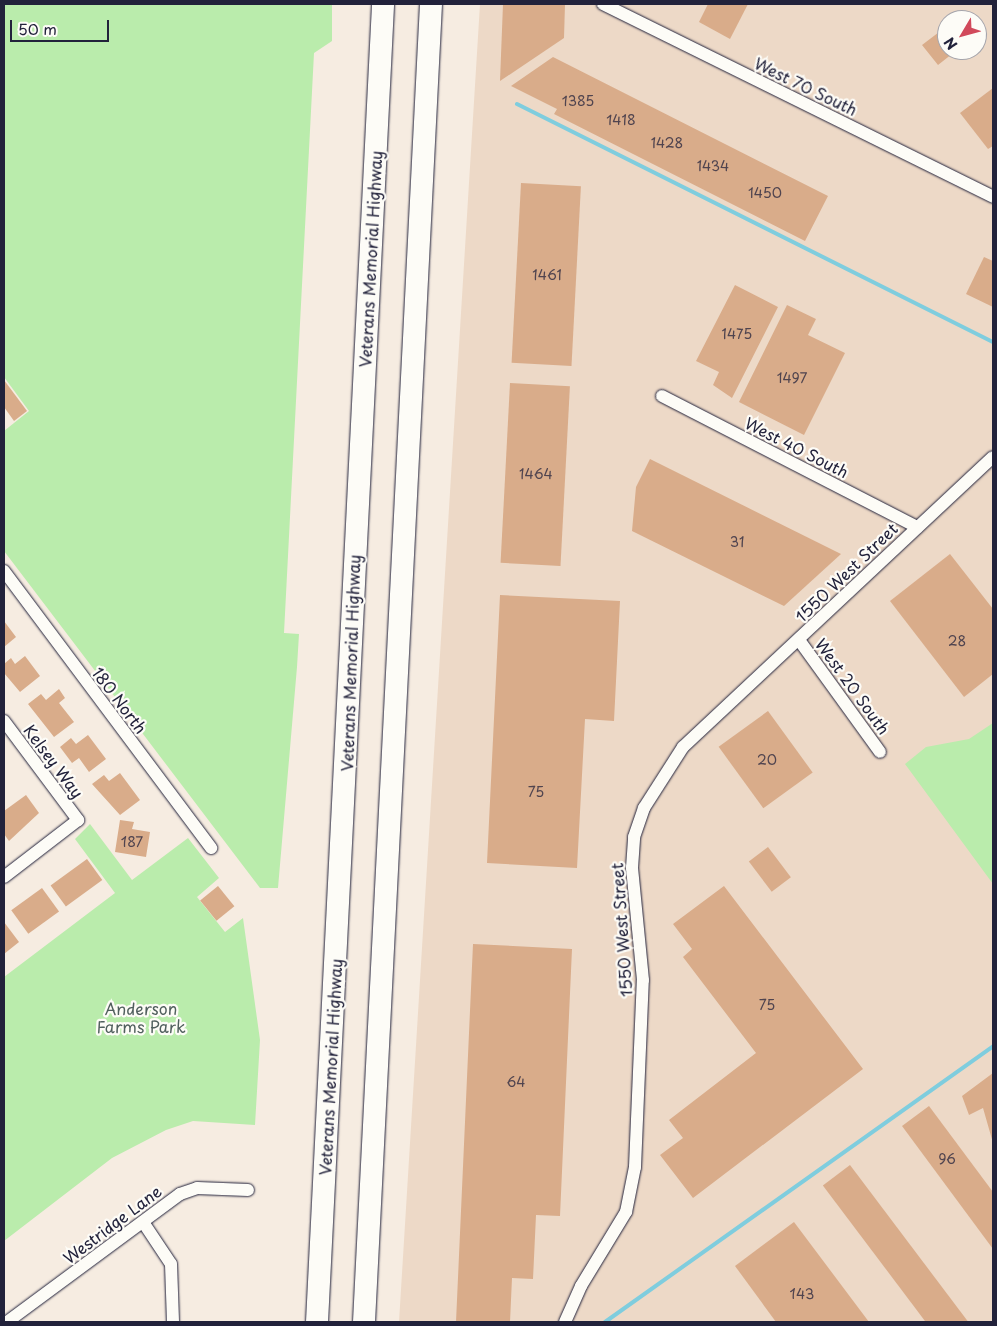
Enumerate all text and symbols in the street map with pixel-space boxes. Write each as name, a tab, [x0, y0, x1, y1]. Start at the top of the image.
scale bar	[12, 10, 111, 42]
north arrow	[937, 10, 987, 60]
text: 50 m	[18, 17, 57, 40]
text: N	[939, 33, 962, 54]
street label: West 70 South	[751, 53, 861, 119]
house number: 1385	[562, 93, 594, 109]
house number: 1418	[606, 112, 636, 128]
house number: 1428	[651, 135, 683, 151]
street label: Veterans Memorial Highway	[355, 150, 385, 368]
house number: 1434	[697, 158, 729, 174]
house number: 1450	[748, 185, 782, 201]
house number: 1461	[532, 267, 562, 283]
house number: 1475	[722, 326, 752, 342]
house number: 1497	[777, 370, 807, 386]
street label: West 40 South	[742, 413, 852, 481]
house number: 1464	[519, 466, 553, 482]
street label: 1550 West Street	[791, 518, 901, 626]
house number: 31	[730, 534, 744, 550]
street label: Veterans Memorial Highway	[337, 554, 363, 772]
house number: 28	[948, 633, 966, 649]
street label: West 20 South	[812, 634, 894, 738]
street label: 180 North	[89, 663, 151, 737]
street label: Kelsey Way	[20, 720, 88, 802]
house number: 20	[757, 752, 777, 768]
house number: 75	[528, 784, 544, 800]
house number: 187	[121, 834, 143, 850]
street label: 1550 West Street	[607, 862, 635, 998]
street label: Veterans Memorial Highway	[315, 958, 345, 1176]
house number: 75	[759, 997, 775, 1013]
park label: Anderson Farms Park	[96, 998, 186, 1036]
house number: 64	[506, 1074, 526, 1090]
house number: 96	[938, 1151, 956, 1167]
street label: Westridge Lane	[59, 1181, 165, 1267]
house number: 143	[790, 1286, 814, 1302]

